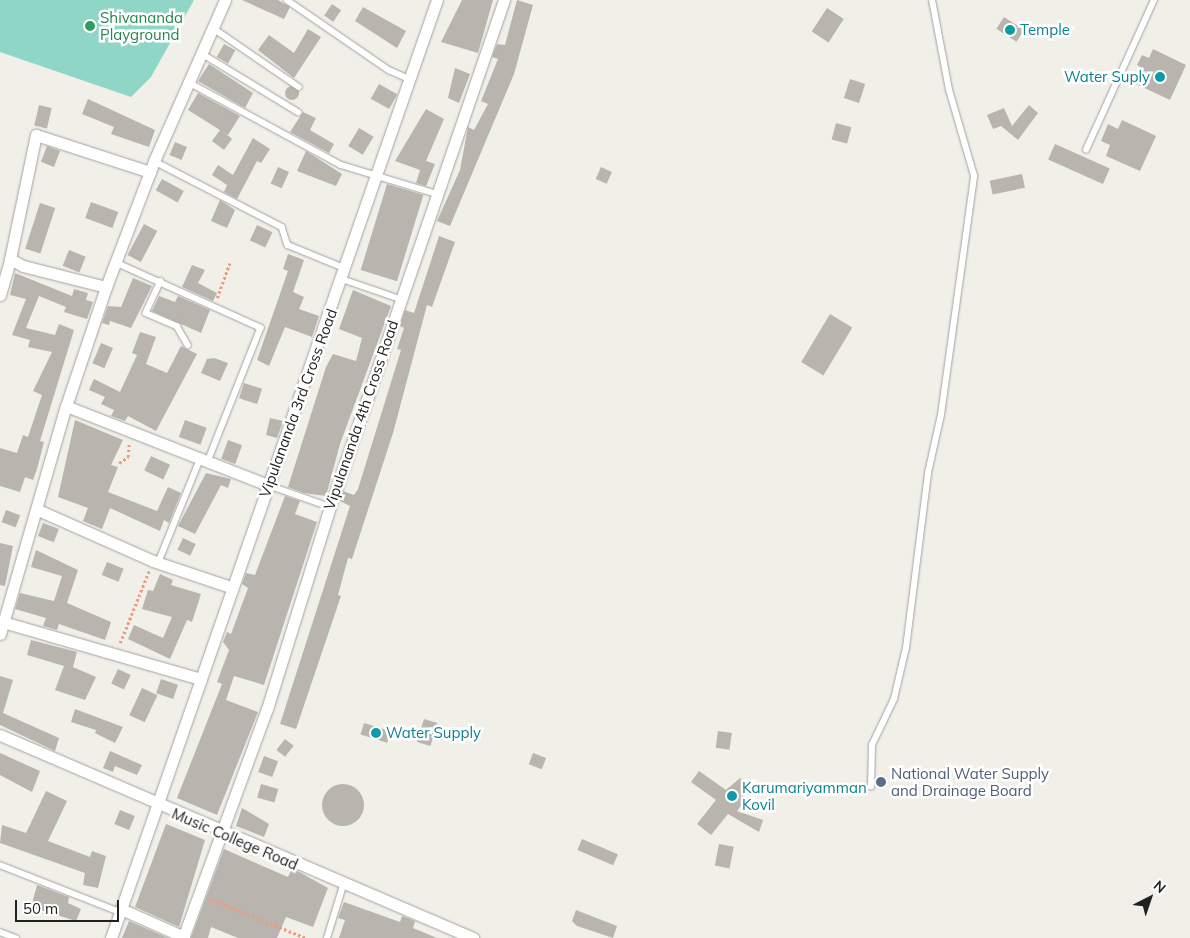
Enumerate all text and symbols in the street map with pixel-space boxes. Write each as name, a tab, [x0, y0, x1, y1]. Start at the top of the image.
place label: Shivananda Playground	[100, 8, 183, 43]
marker: Shivananda Playground	[84, 20, 96, 32]
place label: Temple	[1020, 21, 1070, 39]
marker: Temple	[1004, 24, 1016, 36]
place label: Water Suply	[1064, 68, 1150, 86]
marker: Water Suply	[1154, 71, 1166, 83]
street label: Vipulananda 3rd Cross Road	[255, 306, 341, 500]
street label: Vipulananda 4th Cross Road	[320, 318, 402, 512]
place label: Water Supply	[386, 724, 481, 742]
marker: Water Supply	[370, 727, 382, 739]
place label: National Water Supply and Drainage Board	[891, 764, 1049, 799]
marker: National Water Supply and Drainage Board	[875, 776, 887, 788]
place label: Karumariyamman Kovil	[742, 778, 867, 813]
marker: Karumariyamman Kovil	[726, 790, 738, 802]
street label: Music College Road	[169, 804, 301, 874]
north arrow	[1125, 873, 1175, 923]
text: N	[1150, 876, 1170, 897]
scale bar	[18, 890, 121, 922]
text: 50 m	[23, 899, 58, 918]

